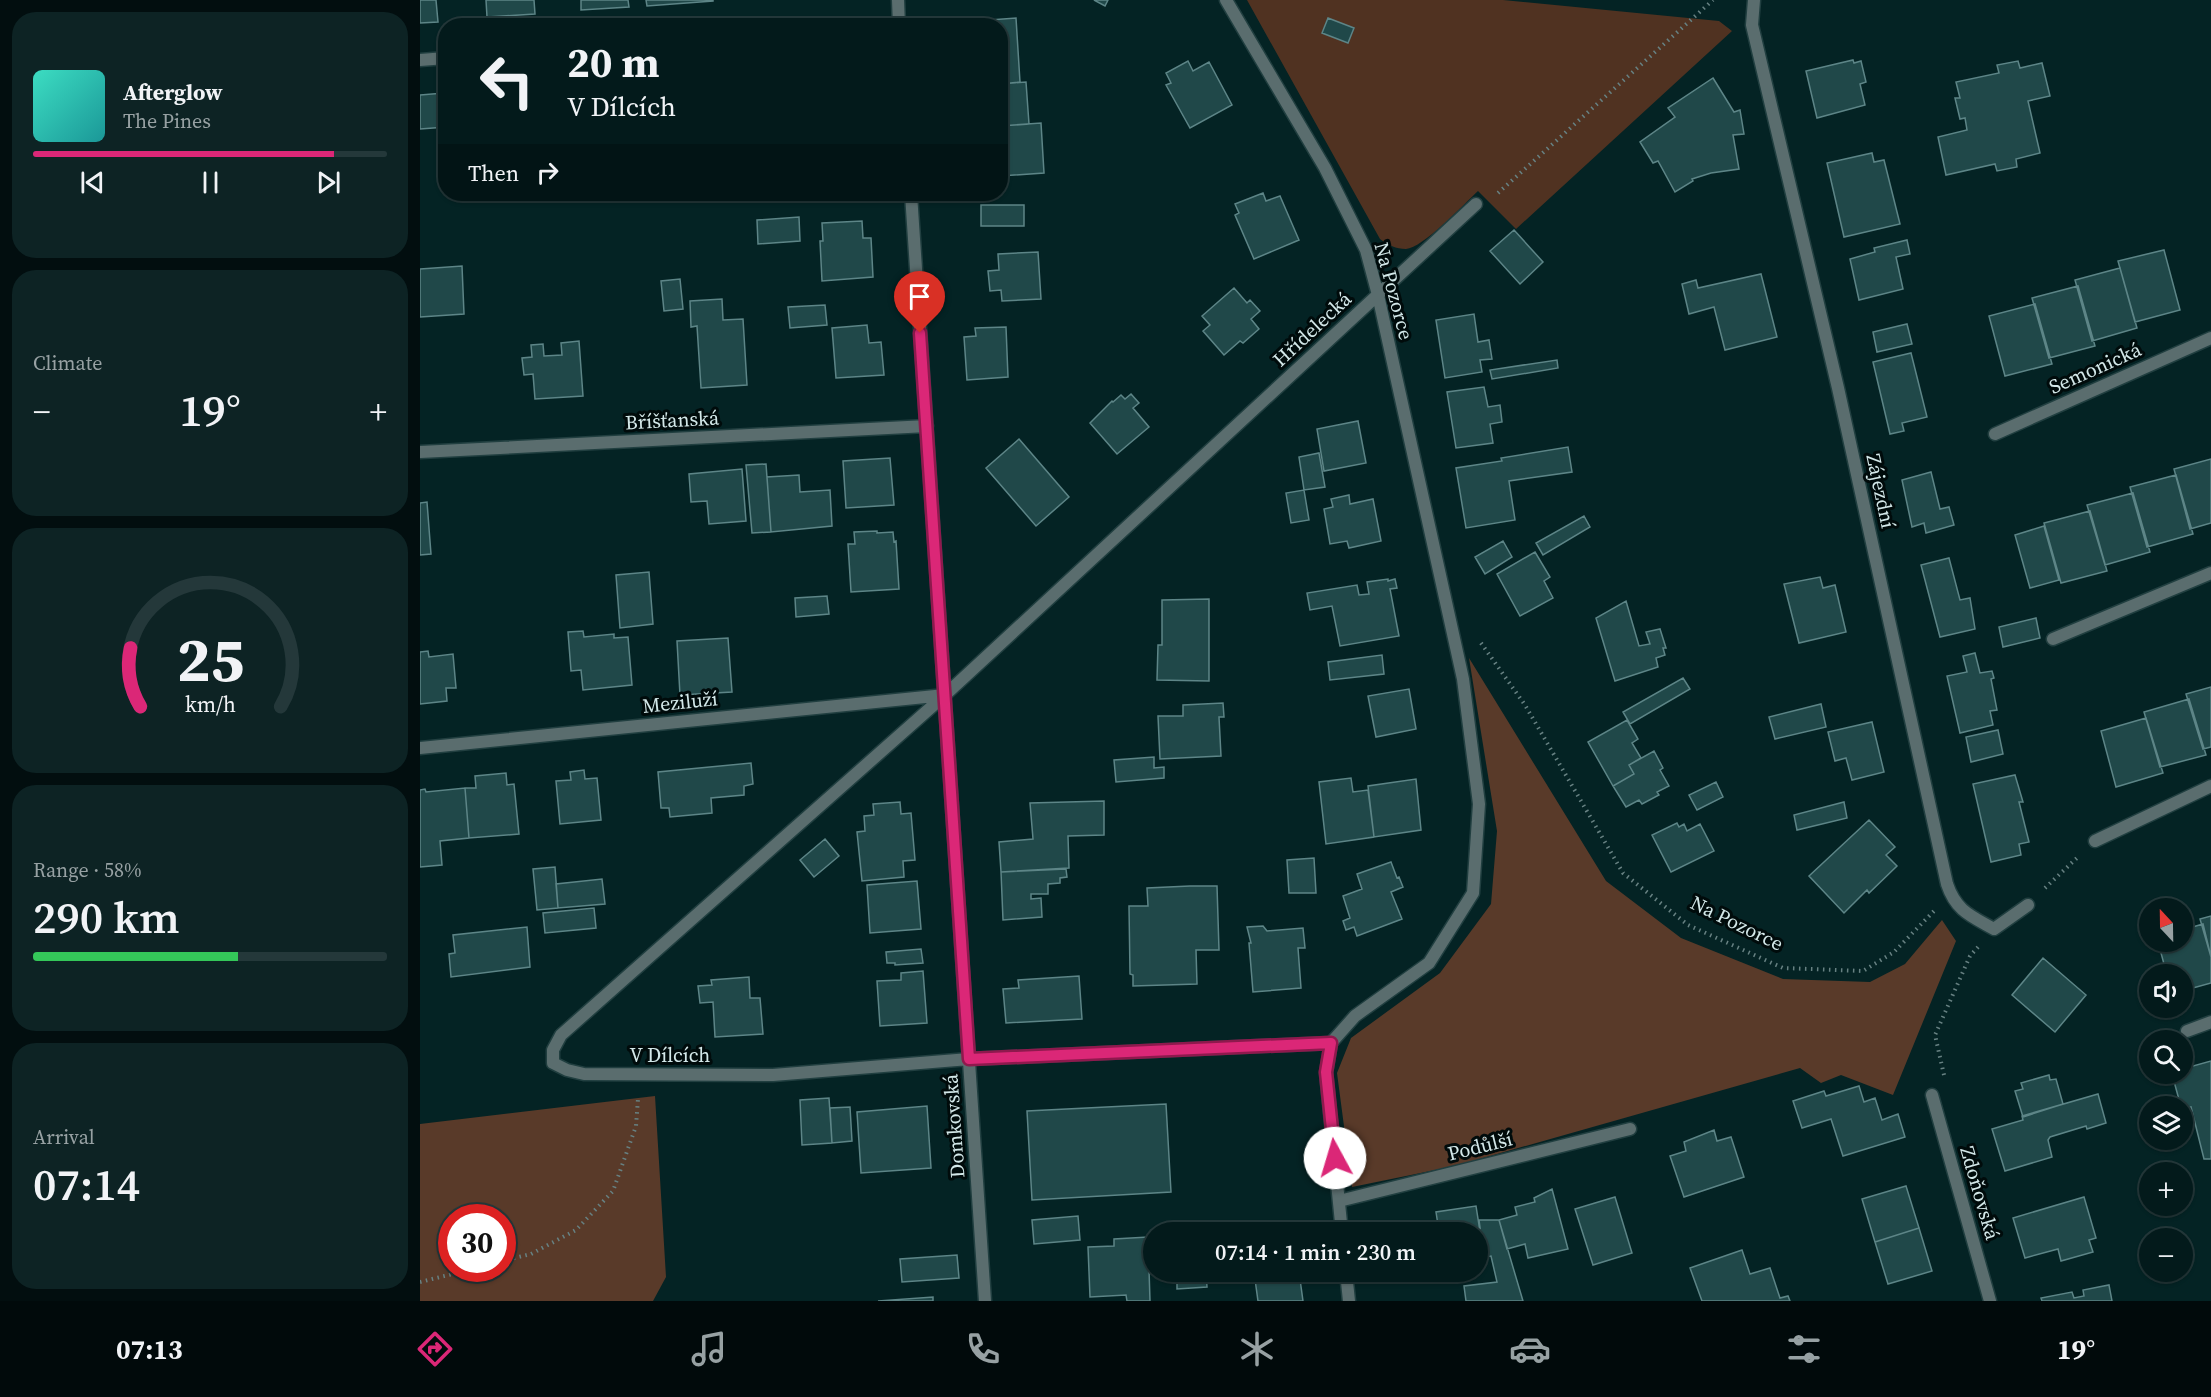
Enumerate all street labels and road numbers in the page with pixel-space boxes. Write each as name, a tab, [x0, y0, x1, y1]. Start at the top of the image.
street label: Na Pozorce	[1368, 239, 1420, 343]
street label: Hřídelecká	[1266, 285, 1358, 373]
street label: Semonická	[2044, 335, 2146, 401]
street label: Bříšťanská	[624, 404, 720, 436]
street label: Zájezdní	[1859, 451, 1903, 531]
street label: Meziluží	[641, 684, 719, 720]
street label: Na Pozorce	[1686, 889, 1788, 957]
street label: V Dílcích	[630, 1041, 710, 1069]
street label: Domkovská	[936, 1072, 972, 1179]
street label: Podůlší	[1445, 1124, 1515, 1168]
street label: Zdoňovská	[1953, 1143, 2007, 1244]

